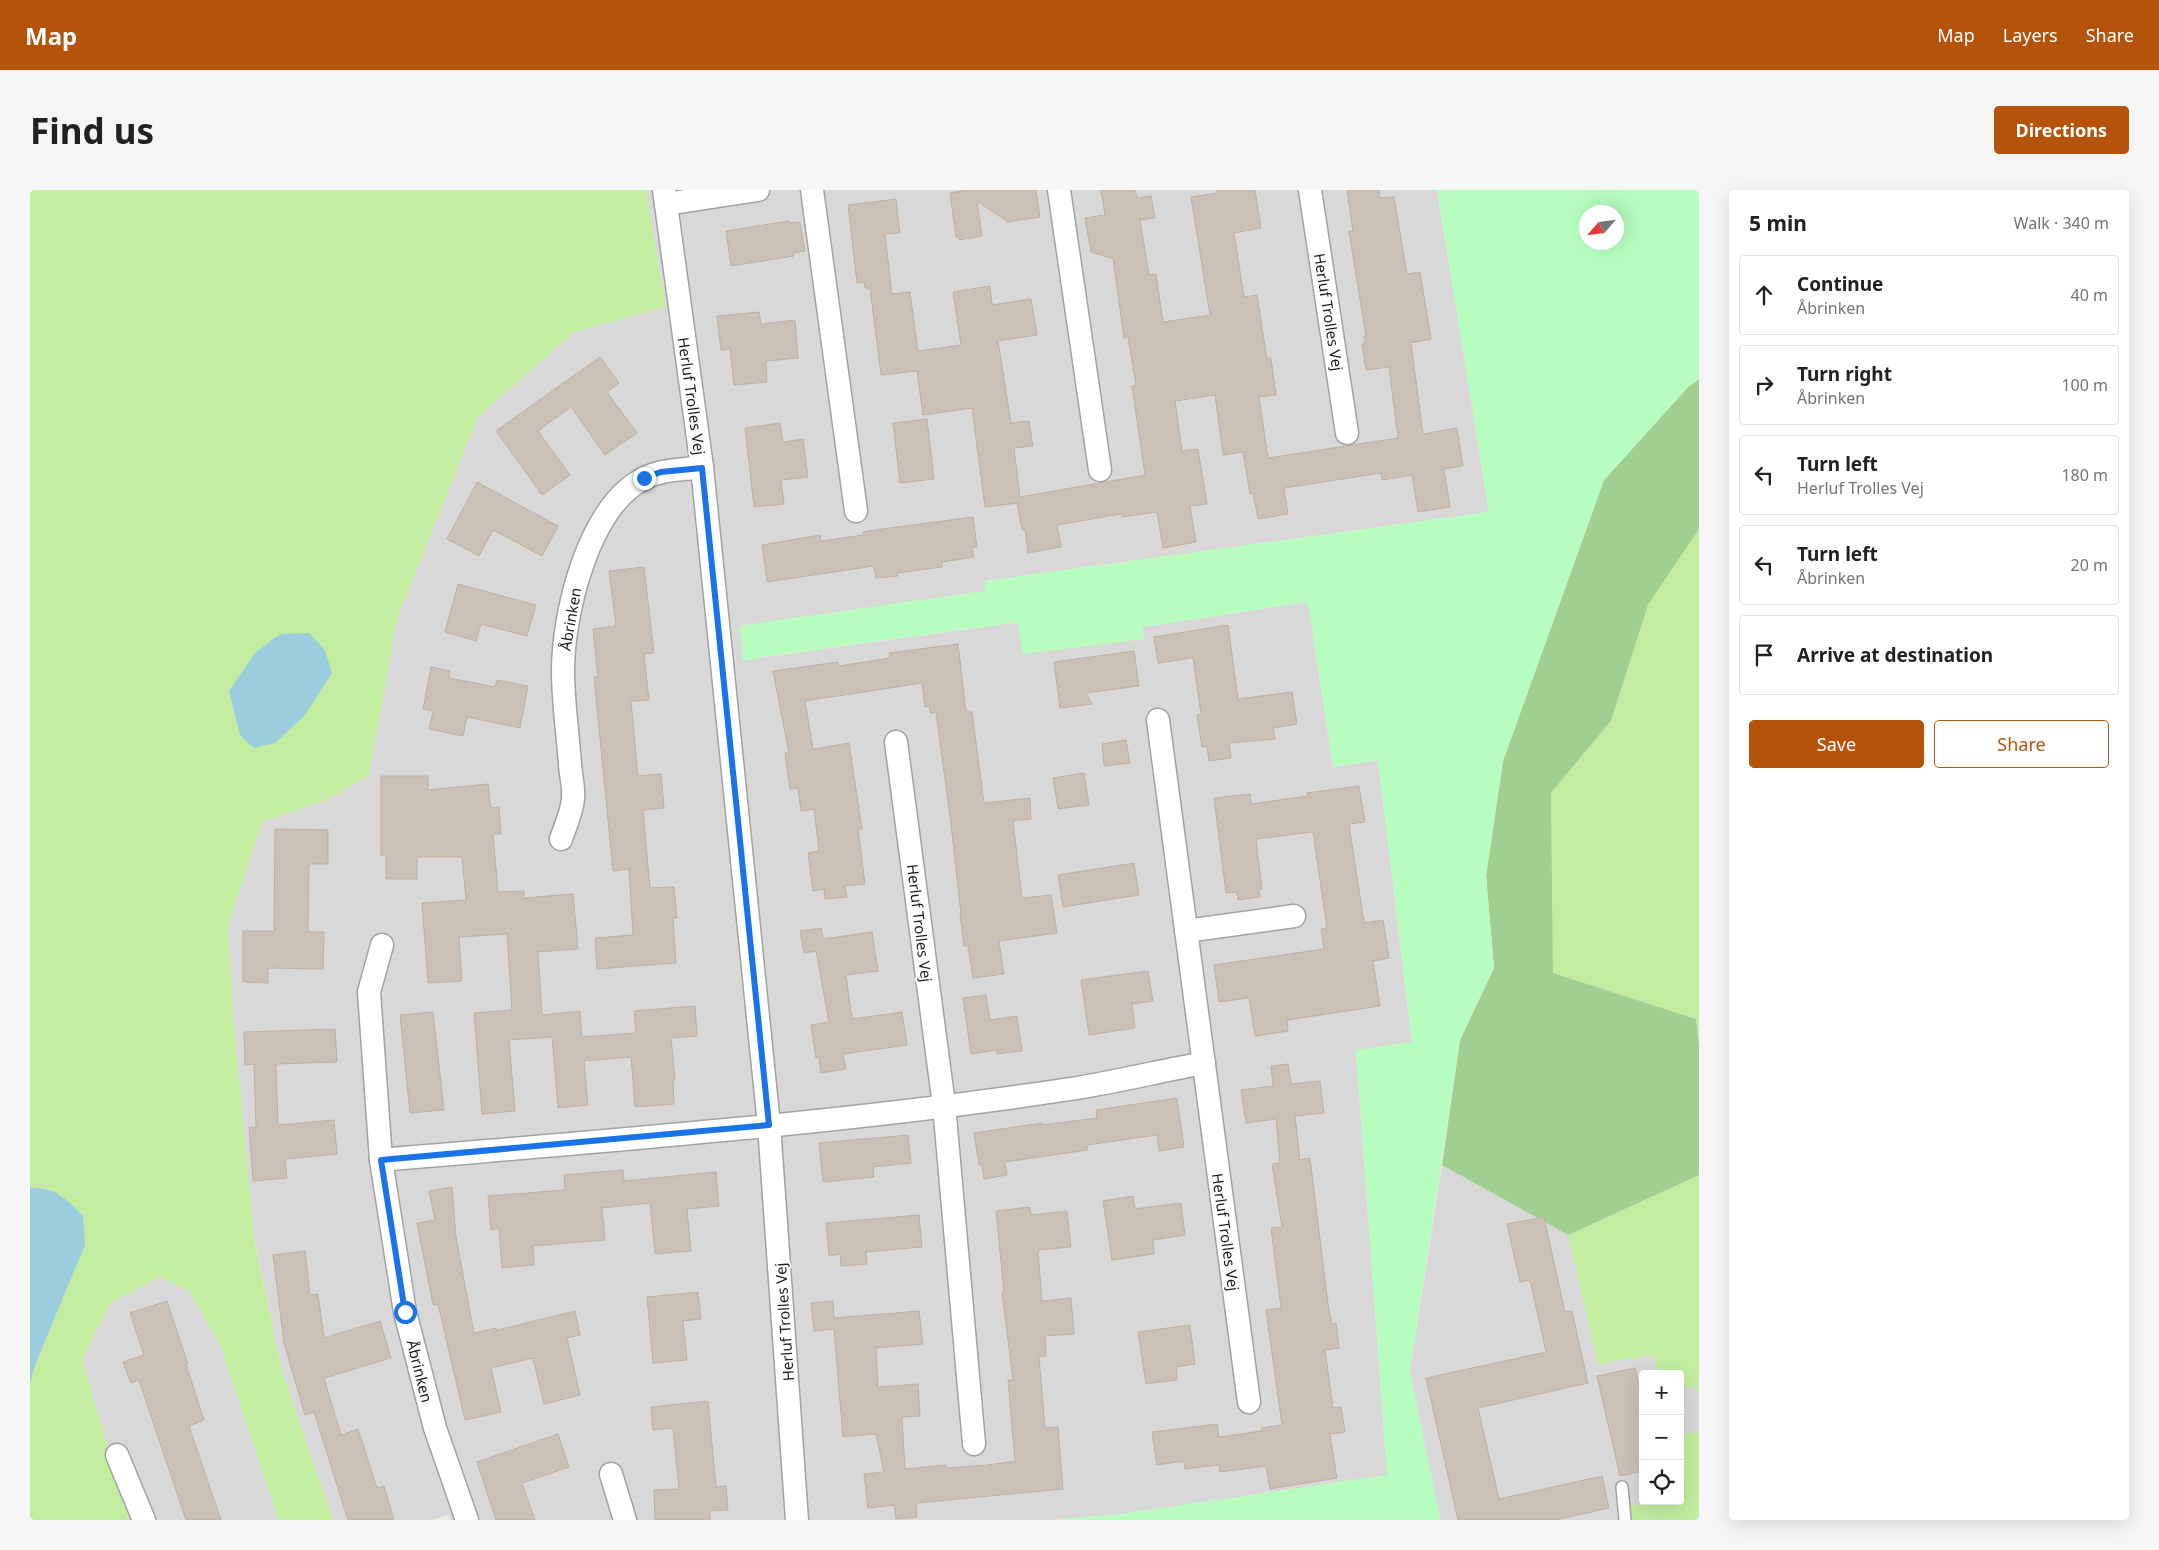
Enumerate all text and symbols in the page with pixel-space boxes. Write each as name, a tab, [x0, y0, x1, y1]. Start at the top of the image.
text: Map	[25, 19, 77, 52]
text: Map	[1937, 23, 1975, 47]
text: Layers	[2003, 23, 2058, 47]
text: Share	[2086, 23, 2134, 47]
button: Directions	[1994, 106, 2129, 154]
text: Find us	[30, 107, 154, 154]
north arrow	[1579, 205, 1624, 250]
text: 5 min	[1749, 209, 1807, 237]
text: Walk · 340 m	[2014, 212, 2109, 234]
street label: Herluf Trolles Vej	[1310, 252, 1348, 372]
text: Continue	[1797, 271, 1883, 297]
icon: ahead	[1750, 281, 1778, 309]
text: 40 m	[2071, 284, 2108, 306]
text: Åbrinken	[1797, 297, 1865, 319]
street label: Herluf Trolles Vej	[674, 336, 710, 456]
text: Turn right	[1797, 361, 1892, 387]
icon: right	[1750, 371, 1778, 399]
text: 100 m	[2061, 374, 2108, 396]
text: Åbrinken	[1797, 387, 1865, 409]
text: Turn left	[1797, 451, 1878, 477]
icon: left	[1750, 461, 1778, 489]
text: 180 m	[2061, 464, 2108, 486]
route end	[633, 467, 656, 490]
text: Herluf Trolles Vej	[1797, 477, 1924, 499]
text: Turn left	[1797, 541, 1878, 567]
icon: left	[1750, 551, 1778, 579]
text: 20 m	[2071, 554, 2108, 576]
text: Åbrinken	[1797, 567, 1865, 589]
street label: Åbrinken	[555, 586, 585, 652]
icon: arrive	[1750, 641, 1778, 669]
text: Arrive at destination	[1797, 642, 1993, 668]
button: Save	[1749, 720, 1924, 768]
button: Share	[1934, 720, 2109, 768]
street label: Herluf Trolles Vej	[903, 863, 937, 983]
street label: Herluf Trolles Vej	[1208, 1172, 1244, 1292]
street label: Herluf Trolles Vej	[770, 1262, 798, 1382]
route start	[394, 1301, 417, 1324]
street label: Åbrinken	[403, 1338, 437, 1404]
map controls	[1639, 1370, 1684, 1505]
button: +	[1639, 1370, 1684, 1415]
button: −	[1639, 1415, 1684, 1460]
button: locate	[1639, 1460, 1684, 1505]

